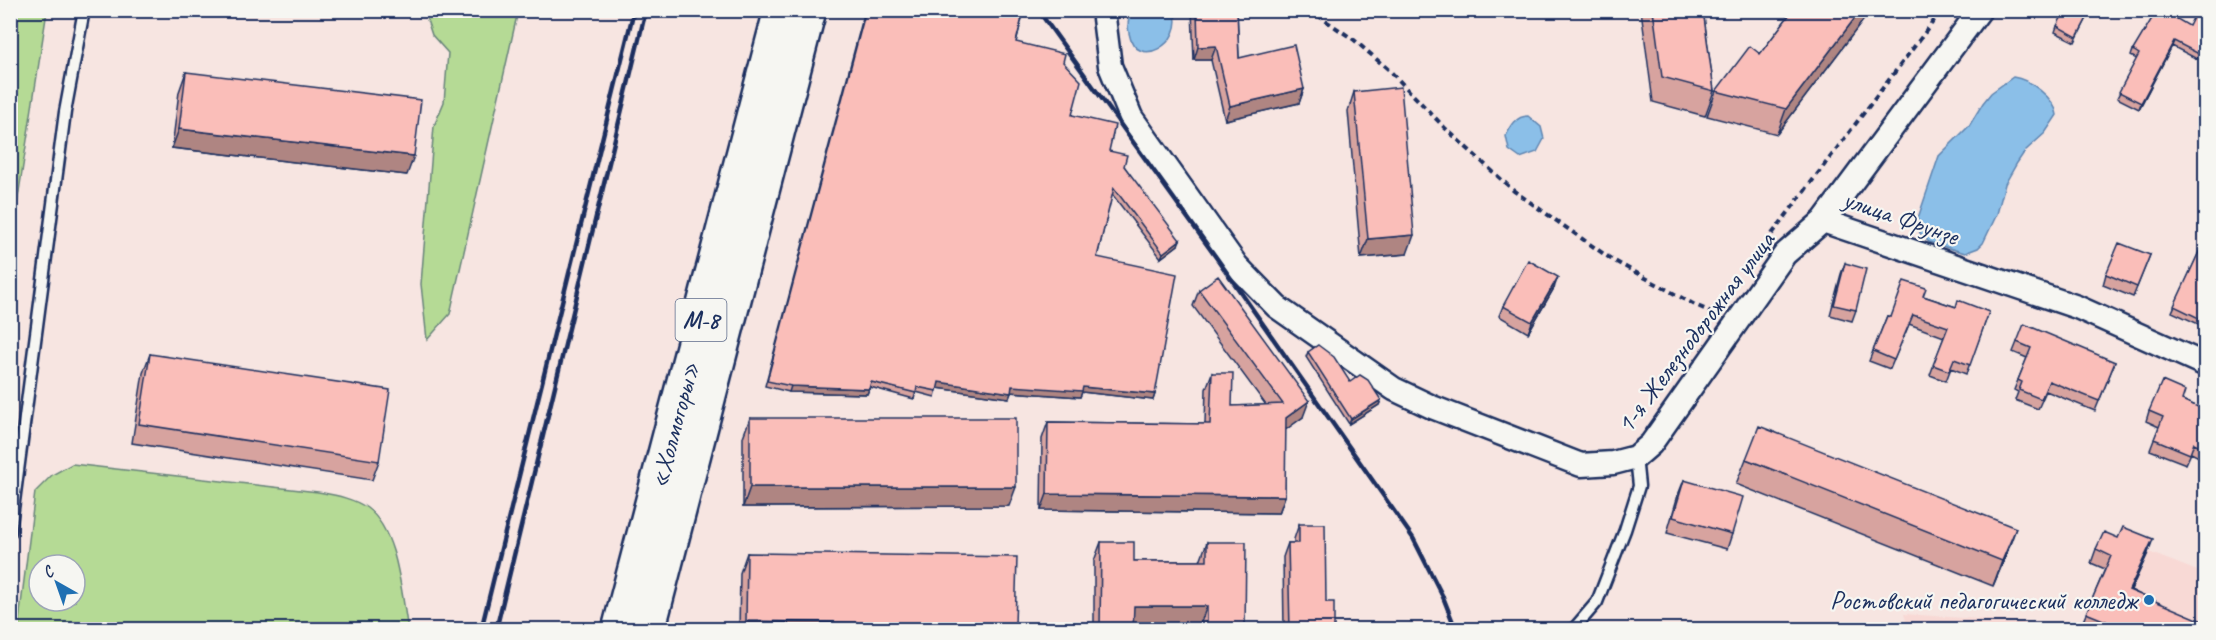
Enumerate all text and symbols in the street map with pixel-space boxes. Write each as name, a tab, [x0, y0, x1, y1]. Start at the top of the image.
street label: улица Фрунзе	[1837, 182, 1964, 253]
street label: 1-я Железнодорожная улица	[1609, 224, 1783, 439]
road number: М-8	[676, 299, 726, 341]
street label: «Холмогоры»	[642, 358, 707, 492]
north arrow	[27, 553, 87, 613]
text: С	[39, 561, 59, 582]
place label: Ростовский педагогический колледж	[1830, 584, 2140, 617]
marker: Ростовский педагогический колледж	[2142, 593, 2156, 607]

